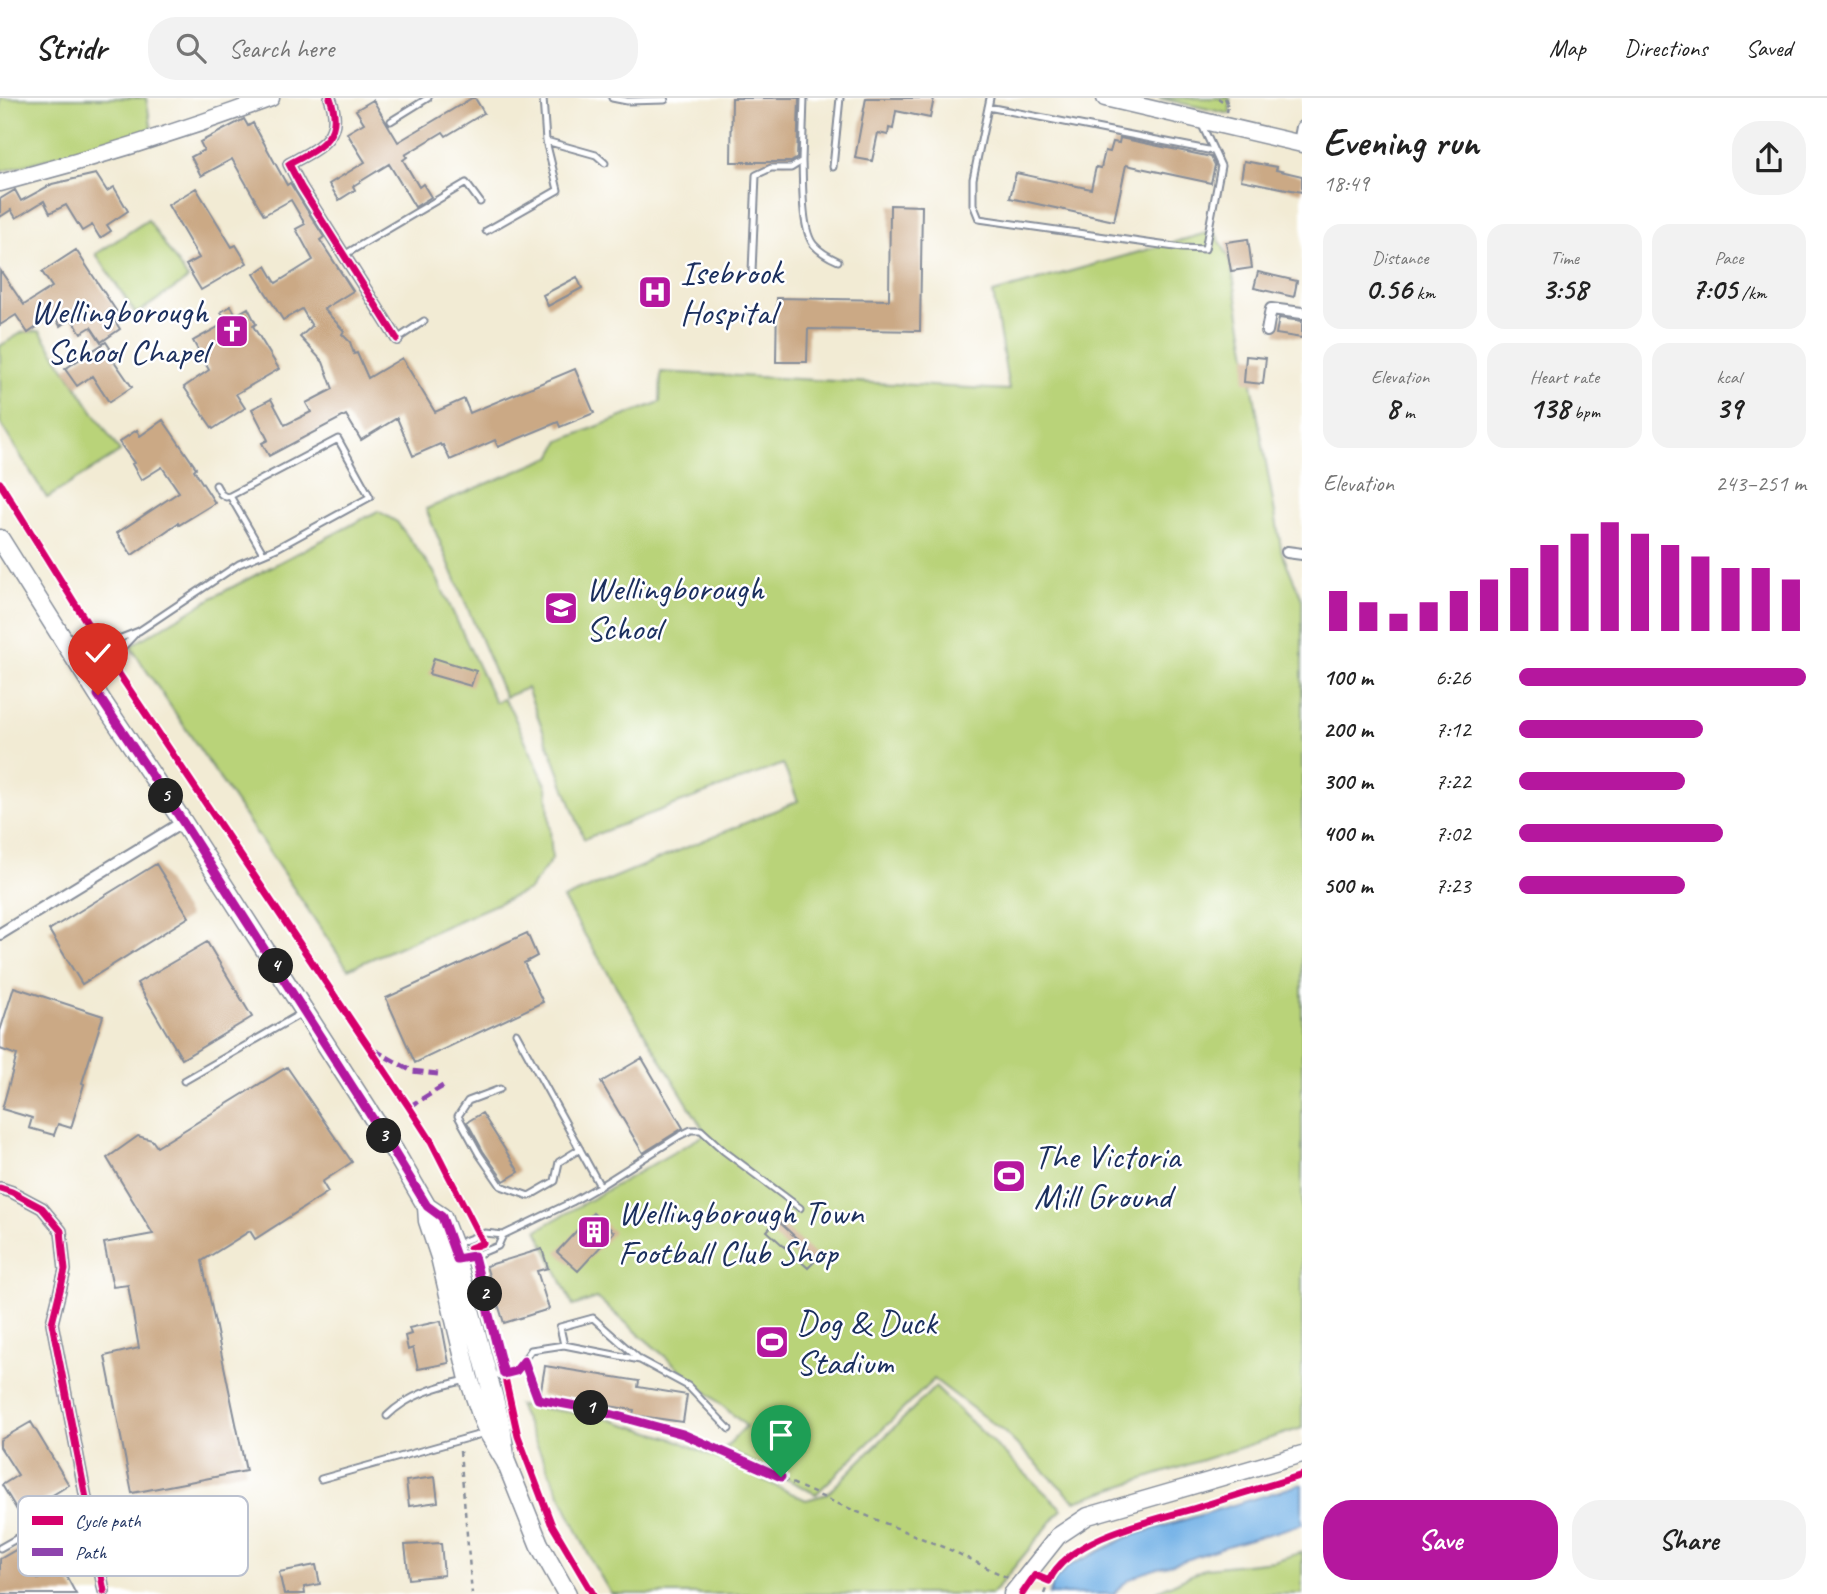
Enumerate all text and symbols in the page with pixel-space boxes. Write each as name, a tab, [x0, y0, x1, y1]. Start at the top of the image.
search box	[148, 17, 638, 80]
text: Stridr	[35, 27, 106, 69]
icon: search	[172, 29, 210, 67]
text: Search here	[228, 32, 334, 65]
text: Map	[1549, 33, 1586, 63]
text: Directions	[1624, 33, 1707, 63]
text: Saved	[1745, 33, 1792, 63]
text: Evening run	[1323, 119, 1479, 166]
button: share	[1732, 121, 1806, 195]
text: 18:49	[1323, 169, 1369, 198]
text: Distance	[1372, 246, 1429, 270]
text: Time	[1550, 246, 1579, 270]
text: Pace	[1714, 246, 1743, 270]
place label: Isebrook Hospital	[680, 250, 785, 335]
text: 0.56	[1365, 270, 1412, 308]
text: 3:58	[1542, 270, 1587, 308]
text: 7:05	[1691, 270, 1737, 308]
hospital icon: Isebrook Hospital	[636, 273, 674, 311]
text: km	[1412, 281, 1435, 305]
text: /km	[1737, 281, 1766, 305]
place label: Wellingborough School Chapel	[30, 289, 214, 374]
church icon: Wellingborough School Chapel	[213, 312, 251, 350]
text: Elevation	[1371, 365, 1429, 389]
text: Heart rate	[1530, 365, 1599, 389]
text: kcal	[1716, 365, 1741, 389]
text: 8	[1386, 389, 1399, 427]
text: 138	[1529, 389, 1569, 427]
text: 39	[1716, 389, 1742, 427]
text: m	[1399, 400, 1415, 424]
text: bpm	[1569, 400, 1600, 424]
text: Elevation	[1323, 469, 1394, 498]
text: 243–251 m	[1715, 469, 1806, 498]
place label: Wellingborough School	[586, 566, 766, 651]
school or university icon: Wellingborough School	[542, 589, 580, 627]
pin	[68, 623, 128, 695]
icon: check	[79, 634, 117, 672]
text: 100 m	[1323, 663, 1373, 692]
text: 6:26	[1435, 663, 1471, 692]
text: 200 m	[1323, 715, 1373, 744]
text: 7:12	[1435, 715, 1471, 744]
text: 300 m	[1323, 767, 1373, 796]
text: 7:22	[1435, 767, 1471, 796]
pin: 5	[148, 778, 184, 814]
text: 5	[161, 783, 170, 807]
text: 400 m	[1323, 819, 1373, 848]
text: 7:02	[1435, 819, 1471, 848]
text: 500 m	[1323, 871, 1372, 900]
text: 7:23	[1435, 871, 1471, 900]
pin: 4	[258, 948, 294, 984]
text: 4	[271, 953, 280, 977]
pin: 3	[366, 1118, 402, 1154]
text: 3	[379, 1123, 388, 1147]
place label: The Victoria Mill Ground	[1034, 1134, 1182, 1219]
sports icon: The Victoria Mill Ground	[990, 1157, 1028, 1195]
place label: Wellingborough Town Football Club Shop	[618, 1190, 865, 1275]
building icon: Wellingborough Town Football Club Shop	[575, 1213, 613, 1251]
pin: 2	[468, 1276, 503, 1312]
text: 2	[480, 1281, 489, 1305]
place label: Dog & Duck Stadium	[796, 1300, 939, 1385]
sports icon: Dog & Duck Stadium	[753, 1323, 791, 1361]
pin: 1	[574, 1390, 608, 1426]
text: 1	[586, 1395, 595, 1419]
pin	[751, 1405, 811, 1477]
icon: arrive	[762, 1416, 800, 1454]
legend	[18, 1496, 248, 1576]
button: Save	[1323, 1500, 1558, 1580]
button: Share	[1572, 1500, 1806, 1580]
text: Cycle path	[75, 1509, 141, 1533]
text: Path	[75, 1541, 108, 1565]

